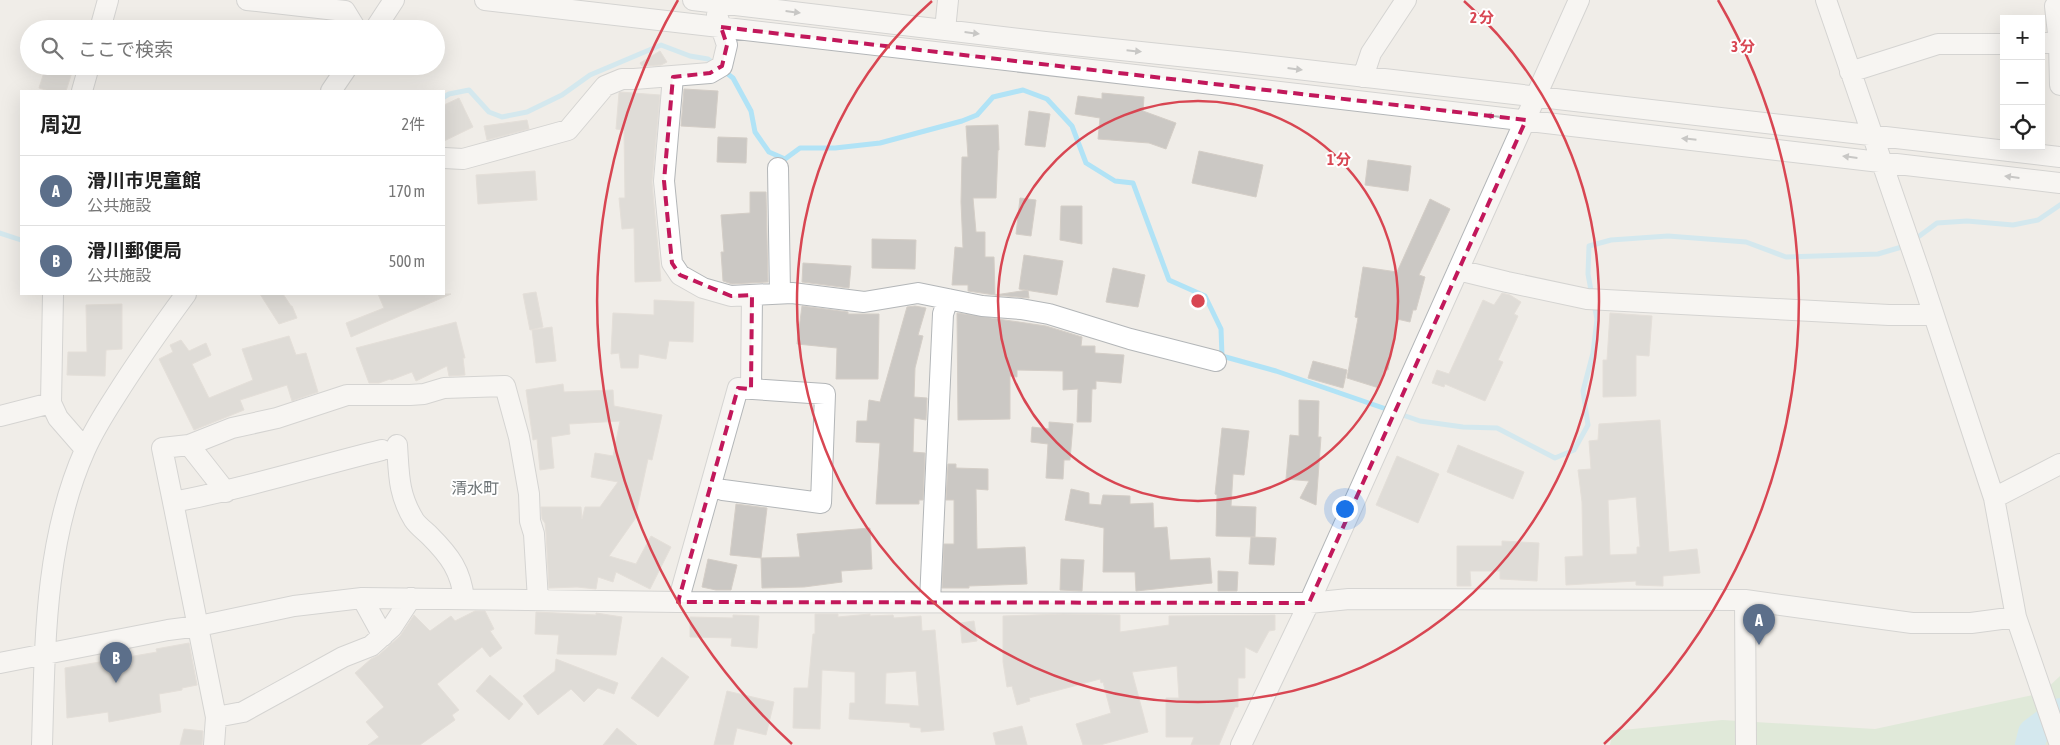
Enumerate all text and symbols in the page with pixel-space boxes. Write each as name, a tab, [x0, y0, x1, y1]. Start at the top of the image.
one-way arrow	[786, 8, 802, 16]
text: 2 分	[1470, 9, 1494, 26]
map controls	[2000, 15, 2045, 150]
button: +	[2000, 15, 2045, 60]
search box	[20, 20, 445, 75]
one-way arrow	[964, 29, 980, 37]
icon: search	[38, 34, 66, 62]
text: ここで検索	[78, 38, 173, 60]
text: 3 分	[1731, 38, 1755, 55]
one-way arrow	[1126, 47, 1142, 55]
button: −	[2000, 60, 2045, 105]
one-way arrow	[1288, 65, 1304, 73]
button: locate	[2000, 105, 2045, 150]
text: 周辺	[40, 112, 82, 136]
one-way arrow	[1484, 112, 1500, 120]
text: 2件	[401, 115, 425, 133]
one-way arrow	[1681, 135, 1697, 143]
text: 1 分	[1327, 151, 1351, 168]
one-way arrow	[1842, 153, 1858, 161]
text: 滑川市児童館	[87, 169, 201, 191]
one-way arrow	[2003, 173, 2019, 181]
text: A	[52, 182, 60, 200]
text: 170 m	[389, 182, 425, 200]
text: 公共施設	[87, 196, 151, 214]
text: 滑川郵便局	[87, 239, 182, 261]
text: B	[52, 252, 60, 270]
text: 500 m	[389, 252, 425, 270]
text: 公共施設	[87, 266, 151, 284]
centre of rings	[1189, 292, 1207, 310]
district label: 清水町	[451, 479, 499, 497]
your location	[1332, 496, 1358, 522]
pin: A	[1743, 604, 1775, 645]
pin: B	[100, 642, 132, 683]

